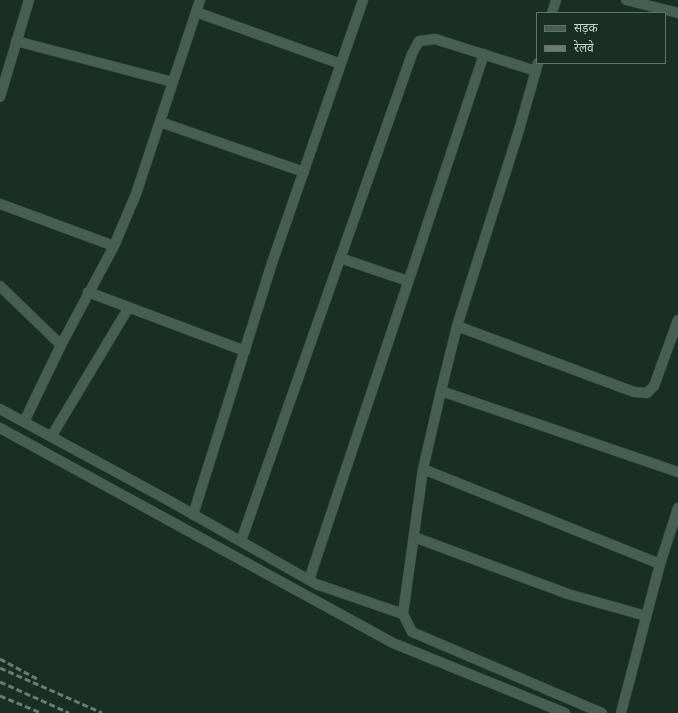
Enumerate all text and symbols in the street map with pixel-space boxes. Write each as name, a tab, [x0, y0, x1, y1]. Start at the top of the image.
legend	[536, 12, 666, 64]
text: सड़क	[574, 20, 598, 35]
text: रेलवे	[574, 40, 594, 55]

